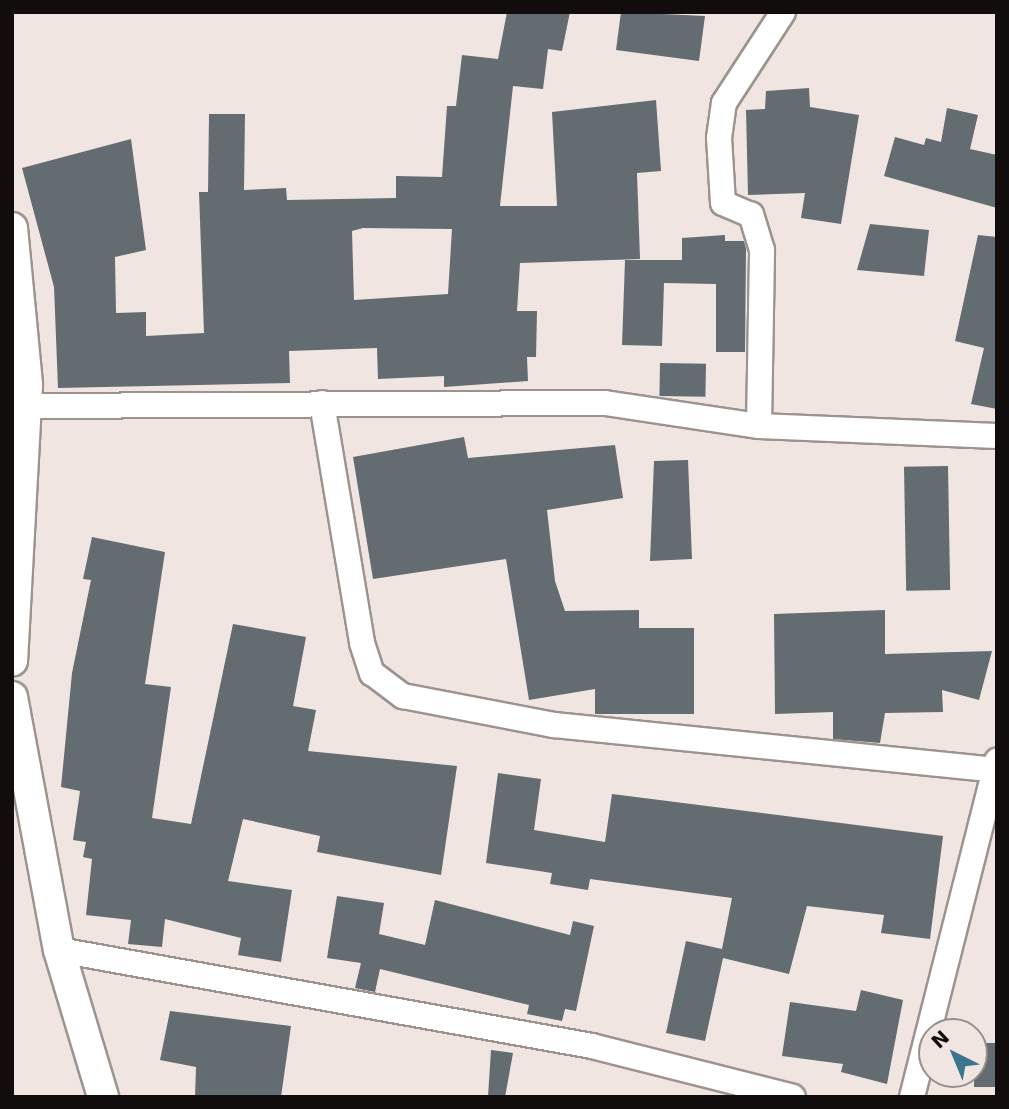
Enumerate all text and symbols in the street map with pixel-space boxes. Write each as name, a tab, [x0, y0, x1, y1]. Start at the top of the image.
north arrow	[918, 1018, 988, 1088]
text: N	[927, 1026, 953, 1053]

